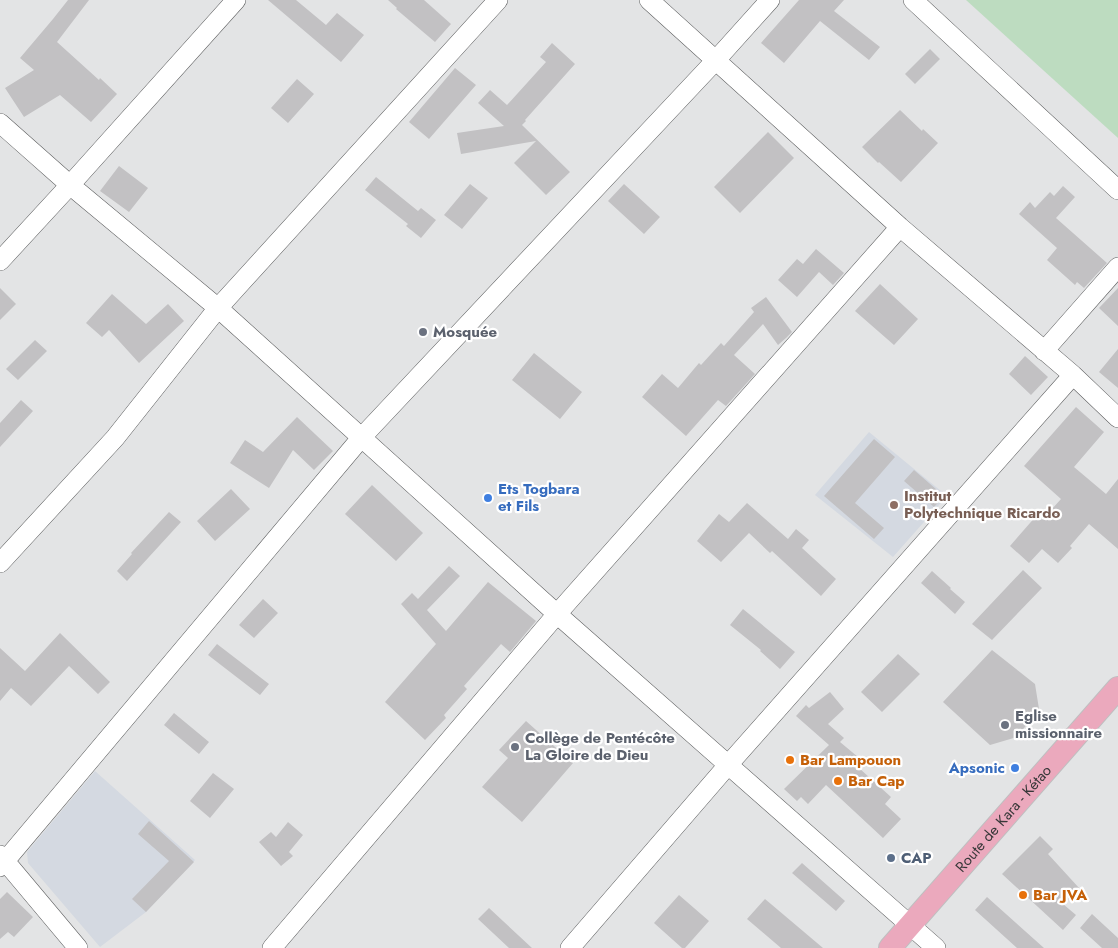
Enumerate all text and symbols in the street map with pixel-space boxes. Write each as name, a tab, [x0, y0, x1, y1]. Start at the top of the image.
place label: Mosquée	[433, 321, 498, 343]
marker: Mosquée	[417, 326, 429, 338]
place label: Ets Togbara et Fils	[498, 478, 580, 517]
place label: Institut Polytechnique Ricardo	[904, 485, 1060, 524]
marker: Ets Togbara et Fils	[482, 492, 494, 504]
marker: Institut Polytechnique Ricardo	[888, 499, 900, 511]
place label: Eglise missionnaire	[1015, 705, 1103, 744]
marker: Eglise missionnaire	[999, 719, 1011, 731]
place label: Collège de Pentécôte La Gloire de Dieu	[525, 727, 675, 766]
marker: Collège de Pentécôte La Gloire de Dieu	[509, 741, 521, 753]
place label: Bar Lampouon	[800, 749, 901, 771]
marker: Bar Lampouon	[784, 754, 796, 766]
place label: Apsonic	[948, 757, 1005, 779]
street label: Route de Kara - Kétao	[950, 760, 1057, 877]
marker: Apsonic	[1009, 762, 1021, 774]
place label: Bar Cap	[848, 770, 905, 792]
marker: Bar Cap	[832, 775, 844, 787]
place label: CAP	[901, 847, 932, 869]
marker: CAP	[885, 852, 897, 864]
place label: Bar JVA	[1033, 884, 1088, 906]
marker: Bar JVA	[1017, 889, 1029, 901]

